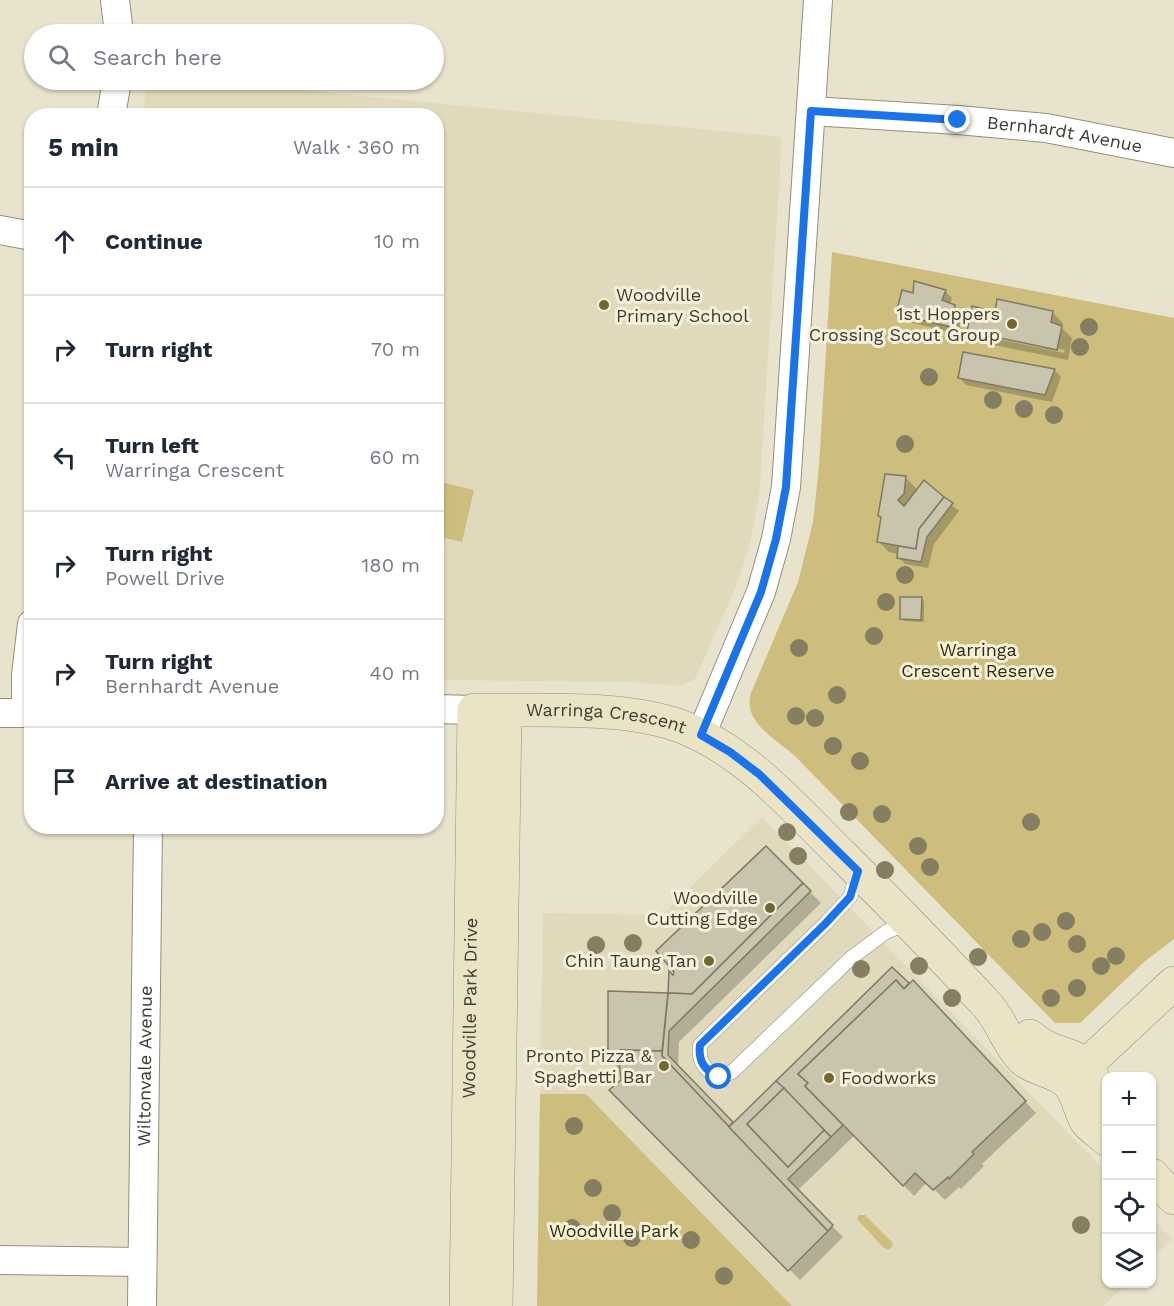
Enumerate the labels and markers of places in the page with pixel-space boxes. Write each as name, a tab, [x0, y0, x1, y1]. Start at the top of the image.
place label: Woodville Primary School	[616, 284, 749, 326]
marker: Woodville Primary School	[597, 298, 611, 312]
place label: 1st Hoppers Crossing Scout Group	[809, 303, 1000, 345]
marker: 1st Hoppers Crossing Scout Group	[1005, 317, 1019, 331]
place label: Woodville Cutting Edge	[647, 887, 758, 929]
marker: Woodville Cutting Edge	[763, 901, 777, 915]
place label: Chin Taung Tan	[565, 950, 697, 971]
marker: Chin Taung Tan	[702, 954, 716, 968]
place label: Pronto Pizza & Spaghetti Bar	[526, 1045, 653, 1087]
marker: Pronto Pizza & Spaghetti Bar	[657, 1059, 671, 1073]
place label: Foodworks	[841, 1067, 936, 1088]
marker: Foodworks	[822, 1071, 836, 1085]

